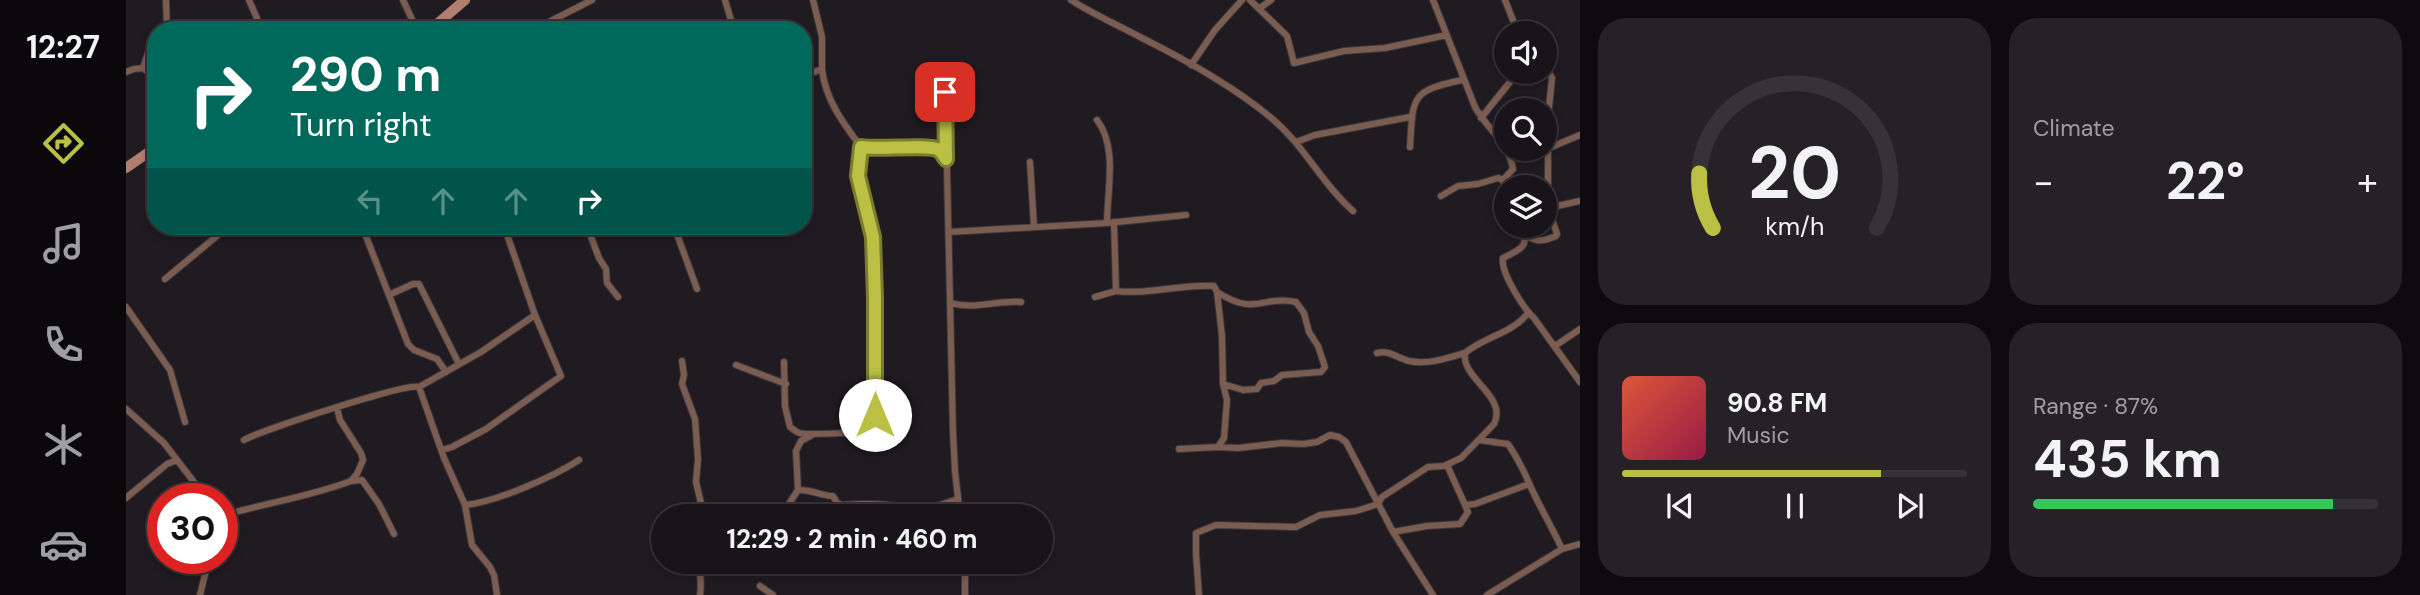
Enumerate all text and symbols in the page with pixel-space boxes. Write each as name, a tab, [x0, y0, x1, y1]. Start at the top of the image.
map controls	[1494, 21, 1557, 238]
button: sound	[1494, 21, 1557, 84]
text: 12:27	[26, 26, 100, 68]
text: 290 m	[290, 42, 441, 106]
icon: right	[175, 49, 266, 140]
pin	[915, 62, 975, 122]
icon: arrive	[926, 73, 964, 111]
button: search	[1494, 98, 1557, 161]
text: Turn right	[290, 104, 432, 146]
text: Climate	[2033, 113, 2115, 143]
icon: directions	[39, 119, 88, 168]
text: 20	[1748, 126, 1841, 221]
text: 22°	[2166, 147, 2245, 215]
text: −	[2033, 157, 2054, 207]
text: +	[2357, 157, 2378, 207]
button: layers	[1494, 175, 1557, 238]
icon: left	[351, 182, 389, 220]
icon: ahead	[424, 182, 462, 220]
icon: ahead	[497, 182, 535, 220]
icon: right	[570, 182, 608, 220]
text: km/h	[1765, 209, 1824, 242]
icon: music	[39, 219, 88, 268]
icon: phone	[39, 320, 88, 369]
position arrow	[838, 378, 912, 452]
text: 90.8 FM	[1727, 386, 1827, 420]
text: Range · 87%	[2033, 391, 2158, 421]
icon: climate	[39, 420, 88, 469]
text: Music	[1727, 420, 1790, 450]
text: 435 km	[2033, 425, 2222, 493]
speed limit sign: 30	[147, 483, 238, 574]
icon: previous	[1661, 487, 1699, 525]
icon: pause	[1776, 487, 1814, 525]
icon: next	[1891, 487, 1929, 525]
icon: car	[39, 520, 88, 569]
text: 12:29 · 2 min · 460 m	[726, 522, 978, 556]

